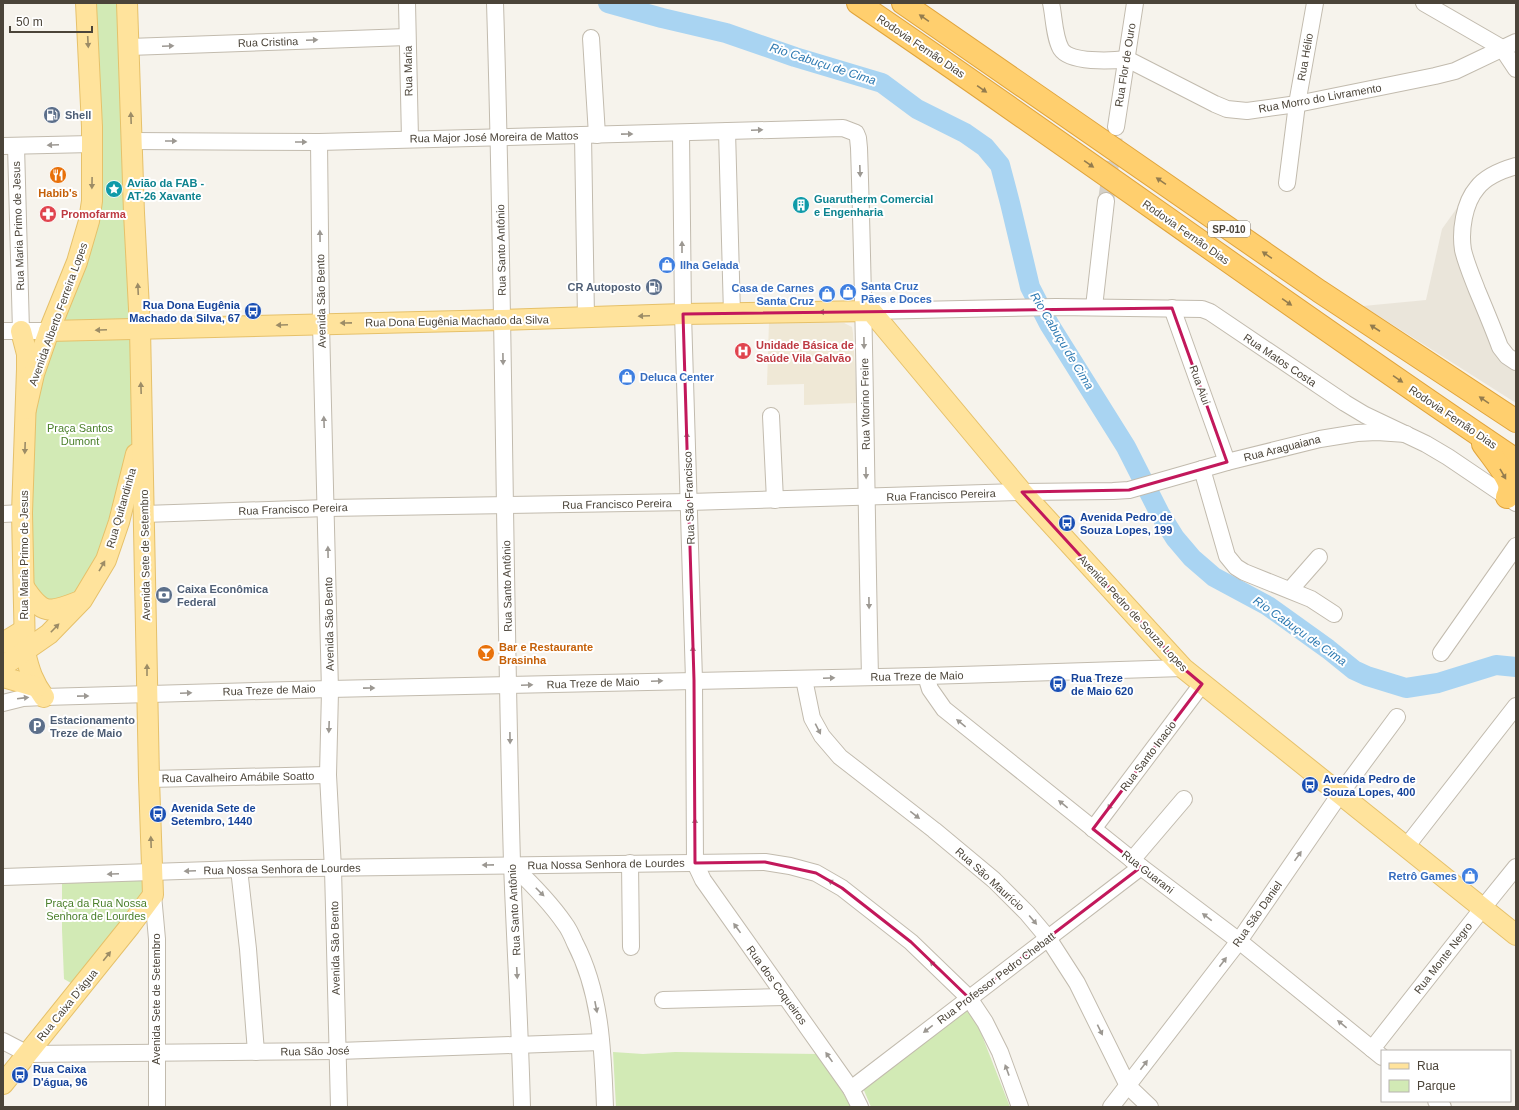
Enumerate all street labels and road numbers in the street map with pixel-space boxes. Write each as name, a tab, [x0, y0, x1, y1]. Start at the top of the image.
street label: Rodovia Fernão Dias	[875, 12, 968, 80]
street label: Rua Flor de Ouro	[1112, 22, 1138, 108]
street label: Rua Hélio	[1295, 32, 1315, 82]
street label: Rua Cristina	[238, 35, 299, 49]
street label: Rua Maria	[402, 45, 414, 96]
street label: Rua Morro do Livramento	[1258, 81, 1382, 115]
street label: Rua Major José Moreira de Mattos	[410, 130, 579, 144]
street label: Rua Maria Primo de Jesus	[10, 161, 26, 291]
street label: Rodovia Fernão Dias	[1140, 197, 1232, 267]
street label: Rua Santo Antônio	[494, 204, 508, 296]
road number: SP-010	[1208, 221, 1250, 237]
street label: Avenida Alberto Ferreira Lopes	[26, 240, 90, 387]
street label: Avenida São Bento	[314, 254, 328, 348]
street label: Rua Dona Eugênia Machado da Silva	[365, 313, 550, 329]
street label: Rua Matos Costa	[1241, 331, 1319, 389]
street label: Rua Vitorino Freire	[858, 358, 872, 450]
street label: Rua Aiui	[1187, 364, 1213, 406]
street label: Rodovia Fernão Dias	[1407, 383, 1500, 451]
street label: Rua Araguaiana	[1242, 432, 1323, 463]
street label: Rua São Francisco	[681, 451, 697, 545]
street label: Rua Quitandinha	[104, 466, 138, 549]
street label: Rua Francisco Pereira	[886, 487, 997, 503]
street label: Avenida Sete de Setembro	[138, 489, 152, 621]
street label: Rua Maria Primo de Jesus	[18, 490, 30, 620]
street label: Rua Francisco Pereira	[562, 497, 673, 511]
street label: Rua Francisco Pereira	[238, 501, 349, 517]
street label: Rua Santo Antônio	[500, 540, 514, 632]
street label: Avenida Pedro de Souza Lopes	[1076, 552, 1190, 674]
street label: Avenida São Bento	[322, 577, 336, 671]
street label: Rua Treze de Maio	[870, 669, 964, 683]
street label: Rua Treze de Maio	[546, 675, 640, 691]
street label: Rua Treze de Maio	[222, 682, 316, 698]
street label: Rua Santo Inacio	[1118, 719, 1178, 793]
street label: Rua Cavalheiro Amábile Soatto	[161, 770, 315, 784]
street label: Rua São Maurício	[953, 845, 1027, 913]
street label: Rua Guarani	[1120, 848, 1176, 896]
street label: Rua Nossa Senhora de Lourdes	[527, 857, 685, 871]
street label: Rua Nossa Senhora de Lourdes	[203, 862, 361, 876]
street label: Rua Santo Antônio	[506, 864, 522, 956]
street label: Rua São Daniel	[1230, 879, 1284, 949]
street label: Avenida São Bento	[328, 901, 342, 995]
street label: Rua Monte Negro	[1412, 920, 1474, 996]
street label: Rua Professor Pedro Chebatt	[935, 930, 1057, 1026]
street label: Avenida Sete de Setembro	[150, 933, 162, 1065]
street label: Rua dos Coqueiros	[744, 943, 810, 1027]
street label: Rua Caixa D'água	[34, 966, 100, 1043]
street label: Rua São José	[280, 1044, 350, 1058]

